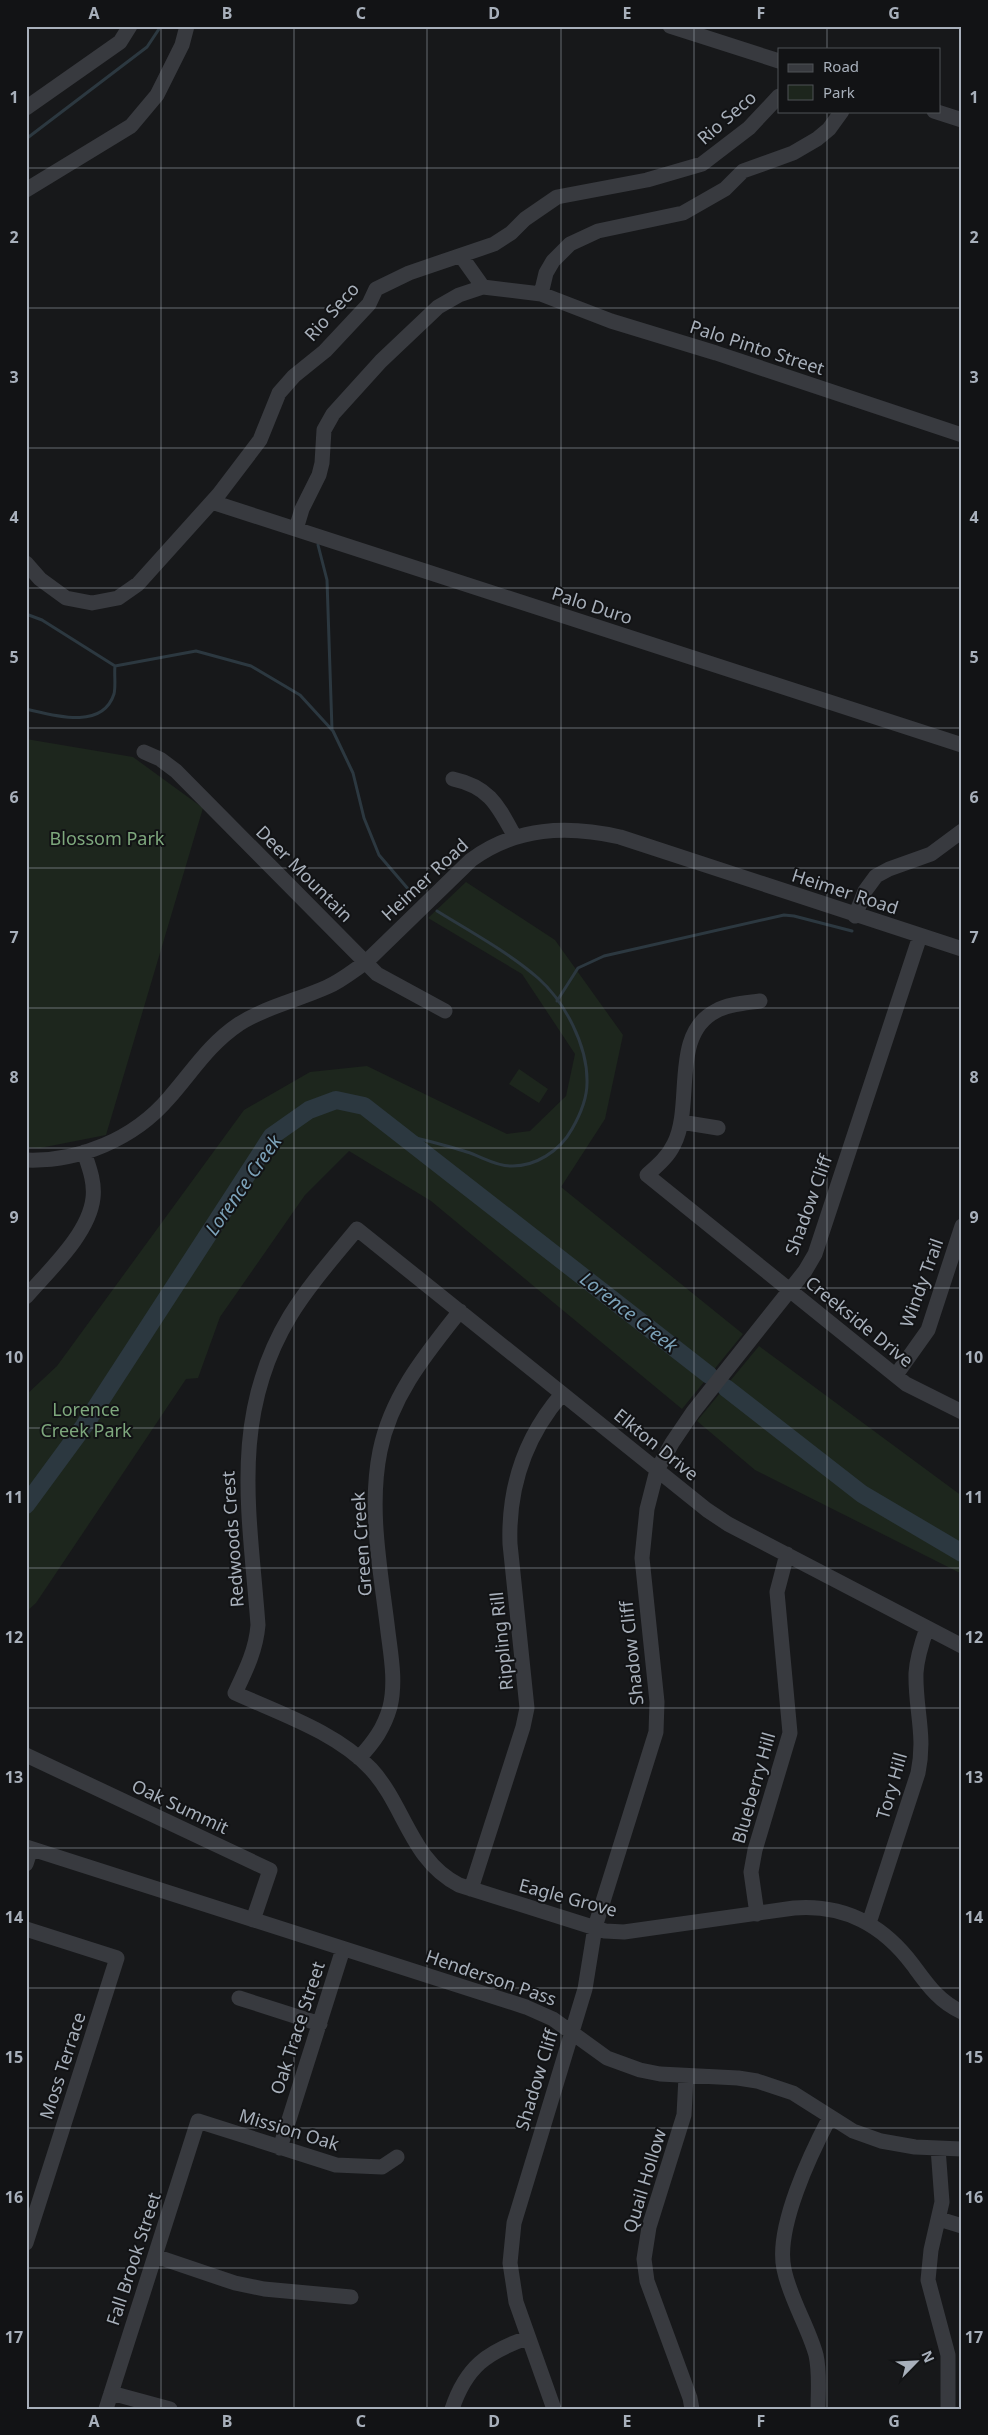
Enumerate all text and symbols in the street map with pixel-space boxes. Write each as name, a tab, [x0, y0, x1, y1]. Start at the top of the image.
text: A	[88, 2, 100, 24]
text: B	[222, 2, 232, 24]
text: C	[356, 2, 366, 24]
text: D	[488, 2, 500, 24]
text: E	[623, 2, 632, 24]
text: F	[757, 2, 765, 24]
text: G	[888, 2, 900, 24]
legend	[778, 48, 940, 112]
text: Road	[823, 56, 859, 76]
text: Park	[823, 82, 855, 102]
street label: Rio Seco	[692, 85, 761, 150]
text: 1	[9, 86, 19, 108]
text: 1	[969, 86, 979, 108]
text: 2	[9, 226, 19, 248]
text: 2	[969, 226, 979, 248]
street label: Rio Seco	[299, 277, 364, 346]
street label: Palo Pinto Street	[687, 314, 828, 380]
text: 3	[9, 366, 19, 388]
text: 3	[969, 366, 979, 388]
text: 4	[9, 506, 19, 528]
text: 4	[969, 506, 979, 528]
street label: Palo Duro	[549, 581, 636, 629]
text: 5	[9, 646, 19, 668]
text: 5	[969, 646, 979, 668]
text: 6	[9, 786, 19, 808]
text: 6	[969, 786, 979, 808]
street label: Deer Mountain	[251, 820, 358, 927]
park label: Blossom Park	[50, 826, 165, 850]
street label: Heimer Road	[376, 833, 473, 926]
street label: Heimer Road	[789, 863, 902, 920]
text: 7	[9, 926, 19, 948]
text: 7	[969, 926, 979, 948]
text: 8	[9, 1066, 19, 1088]
text: 8	[969, 1066, 979, 1088]
water label: Lorence Creek	[199, 1129, 288, 1240]
street label: Shadow Cliff	[779, 1150, 838, 1258]
text: 9	[9, 1206, 19, 1228]
text: 9	[969, 1206, 979, 1228]
street label: Windy Trail	[894, 1235, 948, 1330]
water label: Lorence Creek	[575, 1266, 684, 1359]
street label: Creekside Drive	[801, 1270, 918, 1372]
text: 10	[5, 1346, 23, 1368]
text: 10	[965, 1346, 983, 1368]
park label: Lorence Creek Park	[40, 1397, 132, 1442]
street label: Elkton Drive	[609, 1403, 704, 1486]
street label: Redwoods Crest	[215, 1470, 249, 1608]
text: 11	[5, 1486, 23, 1508]
text: 11	[965, 1486, 983, 1508]
street label: Green Creek	[345, 1491, 377, 1597]
street label: Rippling Rill	[484, 1590, 518, 1692]
street label: Shadow Cliff	[613, 1598, 648, 1706]
text: 12	[5, 1626, 23, 1648]
text: 12	[965, 1626, 983, 1648]
street label: Blueberry Hill	[726, 1729, 780, 1846]
street label: Tory Hill	[870, 1750, 912, 1822]
text: 13	[5, 1766, 23, 1788]
text: 13	[965, 1766, 983, 1788]
street label: Oak Summit	[128, 1773, 233, 1839]
street label: Eagle Grove	[517, 1872, 620, 1922]
text: 14	[5, 1906, 23, 1928]
text: 14	[965, 1906, 983, 1928]
street label: Henderson Pass	[423, 1943, 560, 2011]
street label: Oak Trace Street	[264, 1958, 330, 2097]
street label: Moss Terrace	[33, 2009, 91, 2122]
street label: Shadow Cliff	[509, 2025, 563, 2133]
text: 15	[5, 2046, 23, 2068]
text: 15	[965, 2046, 983, 2068]
street label: Mission Oak	[236, 2102, 343, 2156]
street label: Quail Hollow	[617, 2126, 671, 2236]
text: 16	[5, 2186, 23, 2208]
text: 16	[965, 2186, 983, 2208]
street label: Fall Brook Street	[100, 2189, 166, 2328]
text: 17	[5, 2326, 23, 2348]
text: 17	[965, 2326, 983, 2348]
north arrow	[890, 2338, 940, 2388]
text: N	[917, 2347, 939, 2366]
text: A	[88, 2410, 100, 2432]
text: B	[222, 2410, 232, 2432]
text: C	[356, 2410, 366, 2432]
text: D	[488, 2410, 500, 2432]
text: E	[623, 2410, 632, 2432]
text: F	[757, 2410, 765, 2432]
text: G	[888, 2410, 900, 2432]

